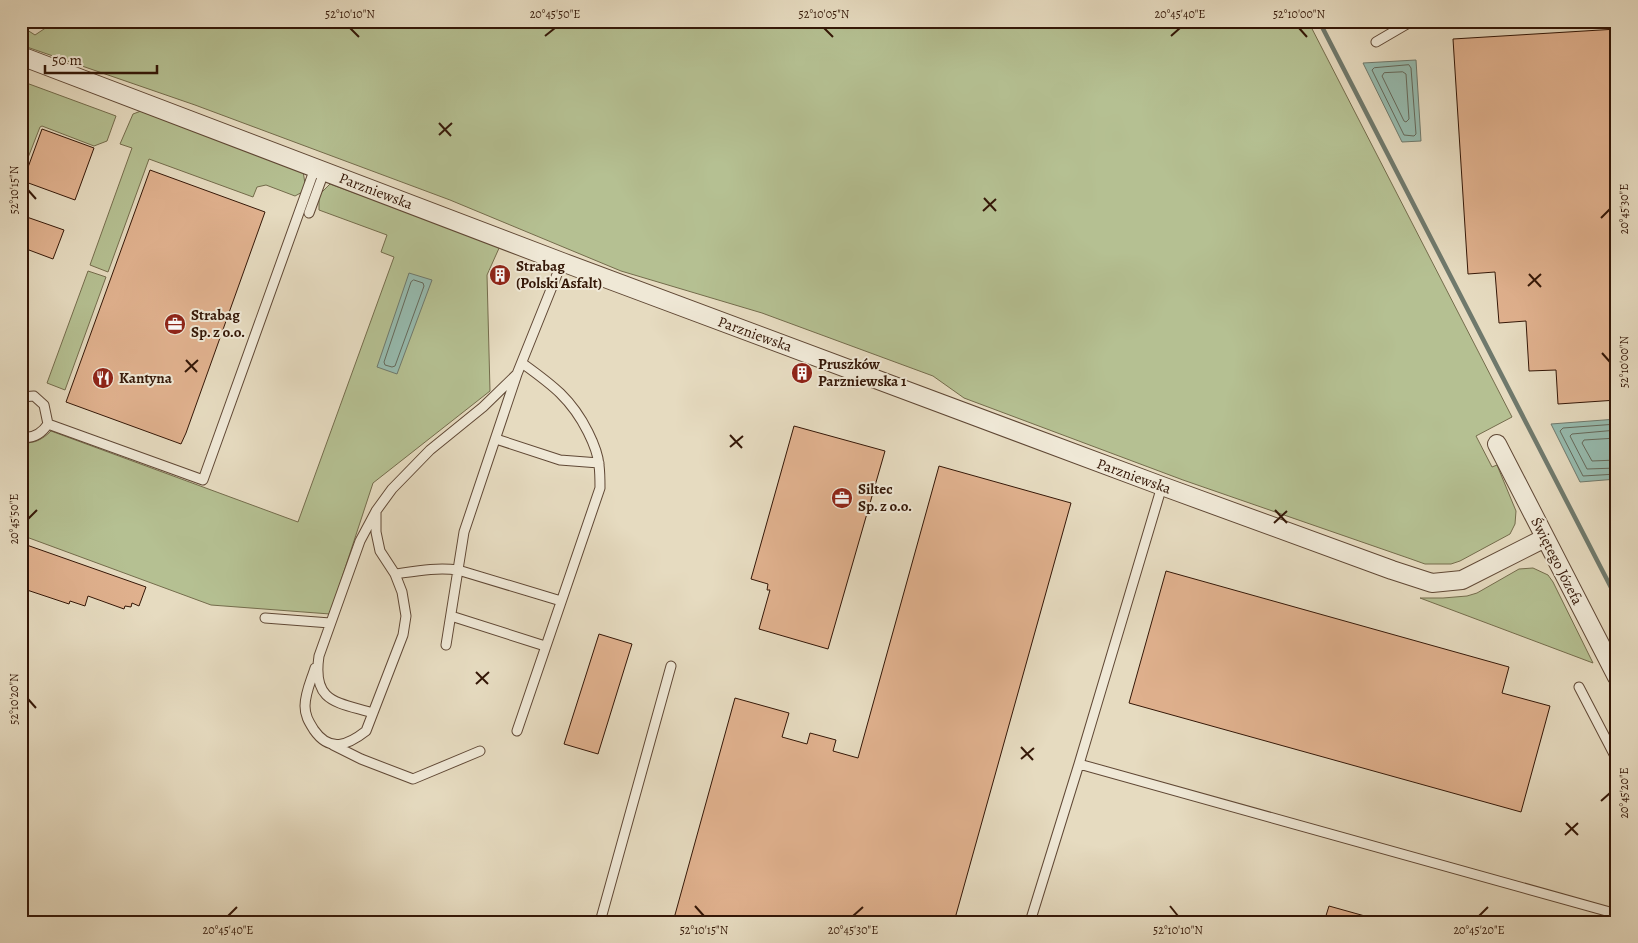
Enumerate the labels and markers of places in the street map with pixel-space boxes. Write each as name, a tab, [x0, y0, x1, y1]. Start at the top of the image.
place label: Strabag (Polski Asfalt)	[516, 256, 602, 293]
building icon: Strabag (Polski Asfalt)	[488, 263, 512, 287]
place label: Strabag Sp. z o.o.	[191, 305, 245, 342]
office icon: Strabag Sp. z o.o.	[163, 312, 187, 336]
place label: Pruszków Parzniewska 1	[818, 354, 907, 391]
building icon: Pruszków Parzniewska 1	[790, 361, 814, 385]
restaurant icon: Kantyna	[91, 366, 115, 390]
place label: Kantyna	[119, 368, 173, 388]
place label: Siltec Sp. z o.o.	[858, 479, 912, 516]
office icon: Siltec Sp. z o.o.	[830, 486, 854, 510]

